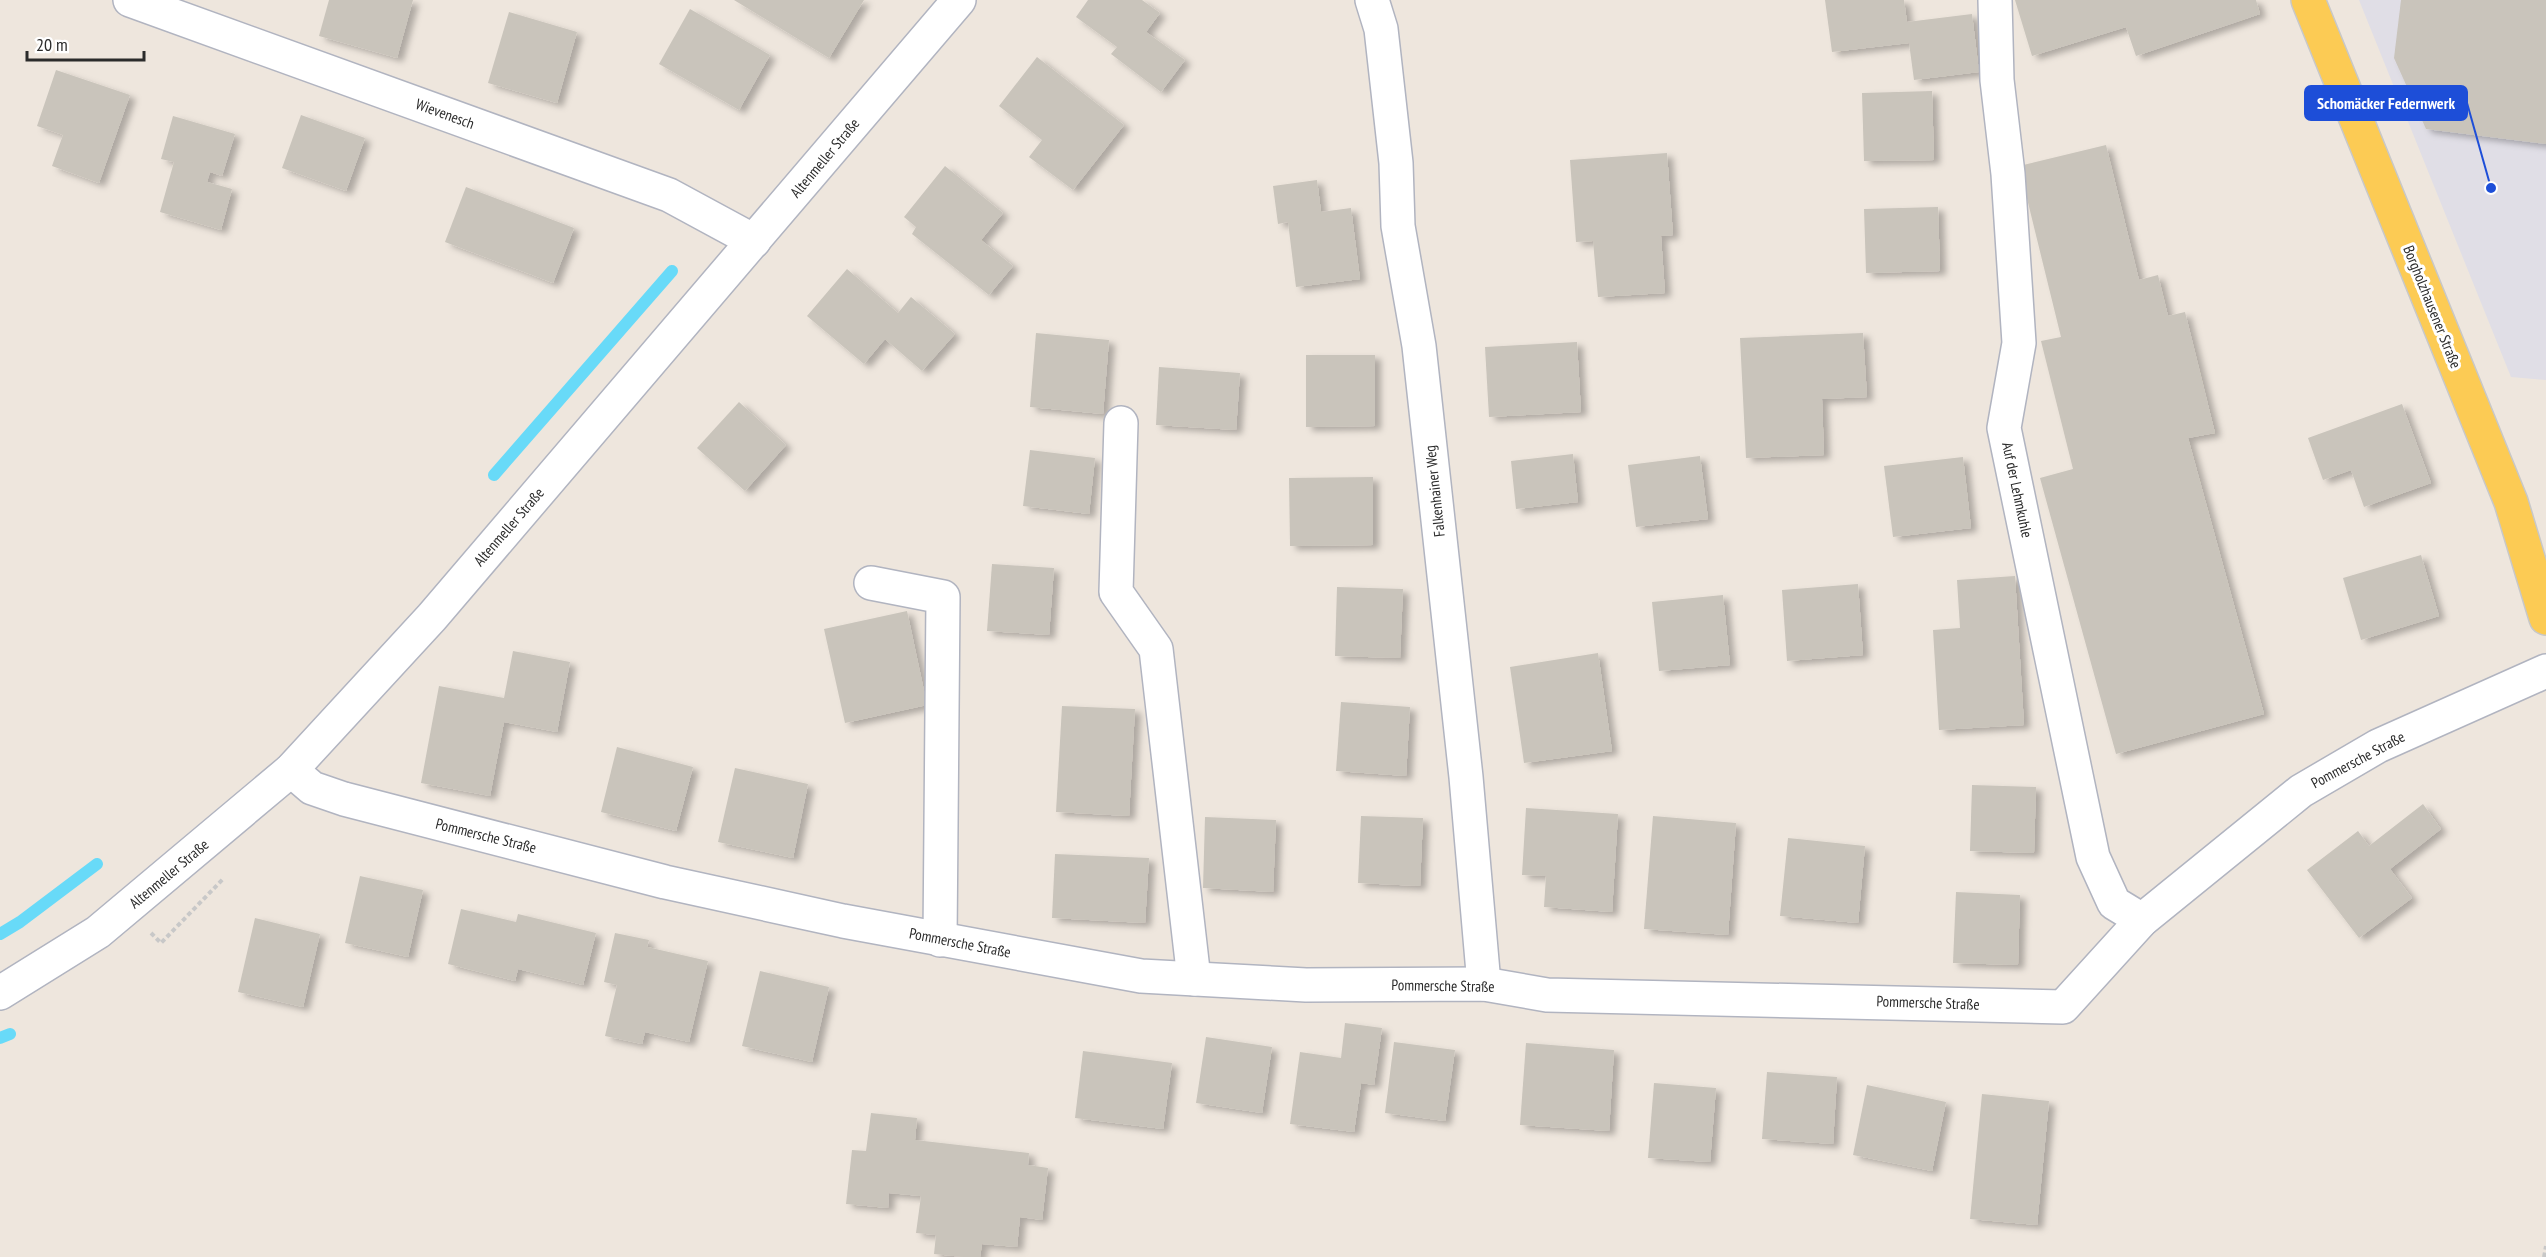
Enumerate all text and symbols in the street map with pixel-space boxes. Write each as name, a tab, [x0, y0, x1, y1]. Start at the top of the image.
scale bar	[27, 24, 144, 62]
text: 20 m	[36, 33, 68, 56]
callout: Schomäcker Federnwerk	[2305, 86, 2467, 120]
text: Schomäcker Federnwerk	[2317, 93, 2455, 113]
street label: Wievenesch	[413, 94, 477, 133]
street label: Altenmeller Straße	[786, 114, 863, 201]
street label: Borgholzhausener Straße	[2399, 243, 2466, 371]
street label: Auf der Lehmkuhle	[1998, 440, 2037, 539]
street label: Falkenhainer Weg	[1420, 444, 1449, 538]
street label: Altenmeller Straße	[469, 483, 548, 570]
street label: Pommersche Straße	[2308, 727, 2408, 792]
street label: Pommersche Straße	[434, 814, 538, 857]
street label: Altenmeller Straße	[125, 835, 212, 912]
street label: Pommersche Straße	[908, 923, 1013, 962]
street label: Pommersche Straße	[1391, 975, 1495, 996]
street label: Pommersche Straße	[1876, 991, 1980, 1014]

